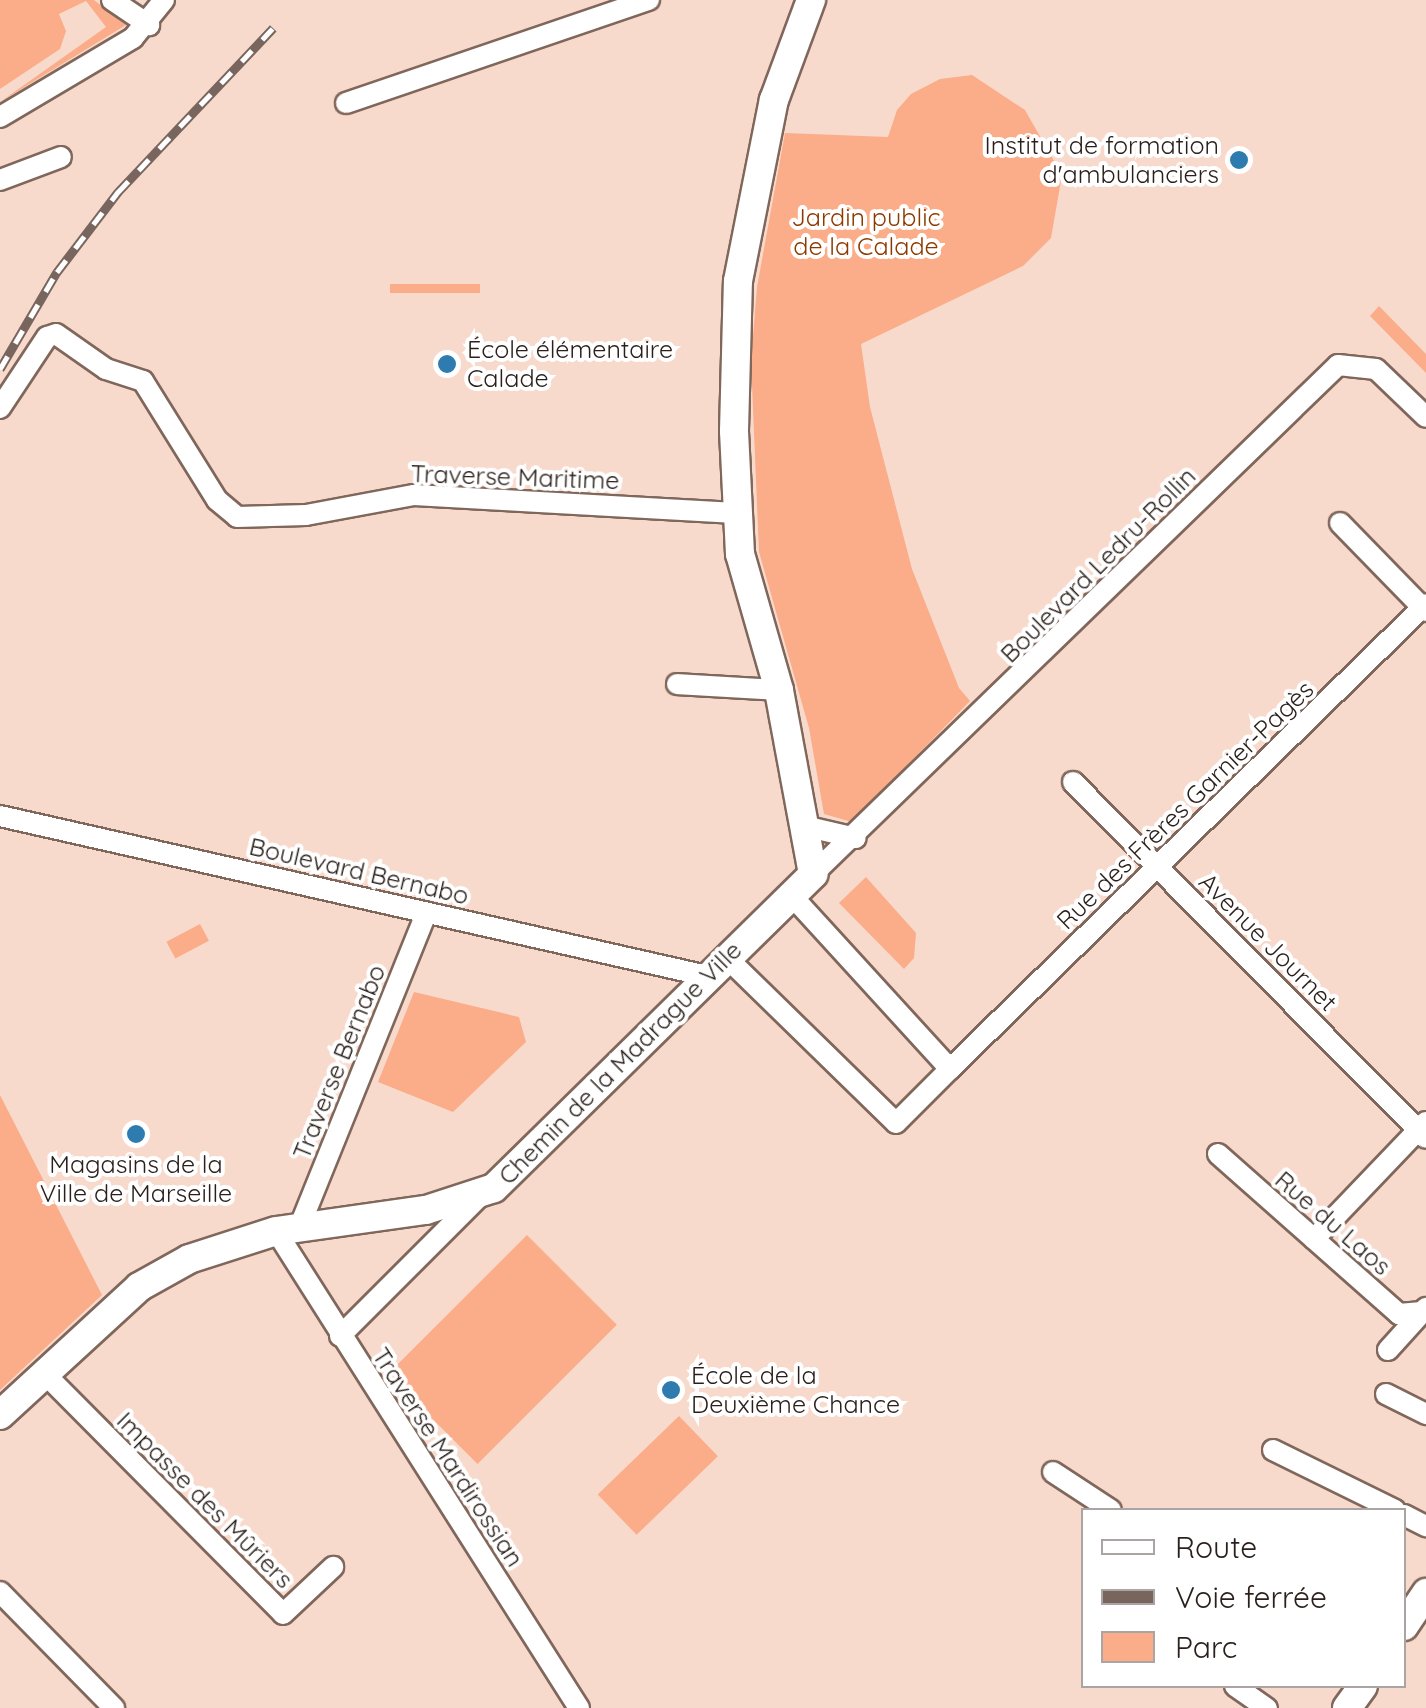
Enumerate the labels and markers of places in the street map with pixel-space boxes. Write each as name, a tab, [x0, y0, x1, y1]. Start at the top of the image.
place label: Institut de formation d'ambulanciers	[985, 131, 1219, 190]
marker: Institut de formation d'ambulanciers	[1228, 149, 1250, 171]
place label: École élémentaire Calade	[467, 335, 673, 394]
marker: École élémentaire Calade	[436, 353, 458, 375]
marker: Magasins de la Ville de Marseille	[125, 1123, 147, 1145]
place label: Magasins de la Ville de Marseille	[40, 1150, 232, 1209]
place label: École de la Deuxième Chance	[691, 1361, 900, 1420]
marker: École de la Deuxième Chance	[660, 1379, 682, 1401]

